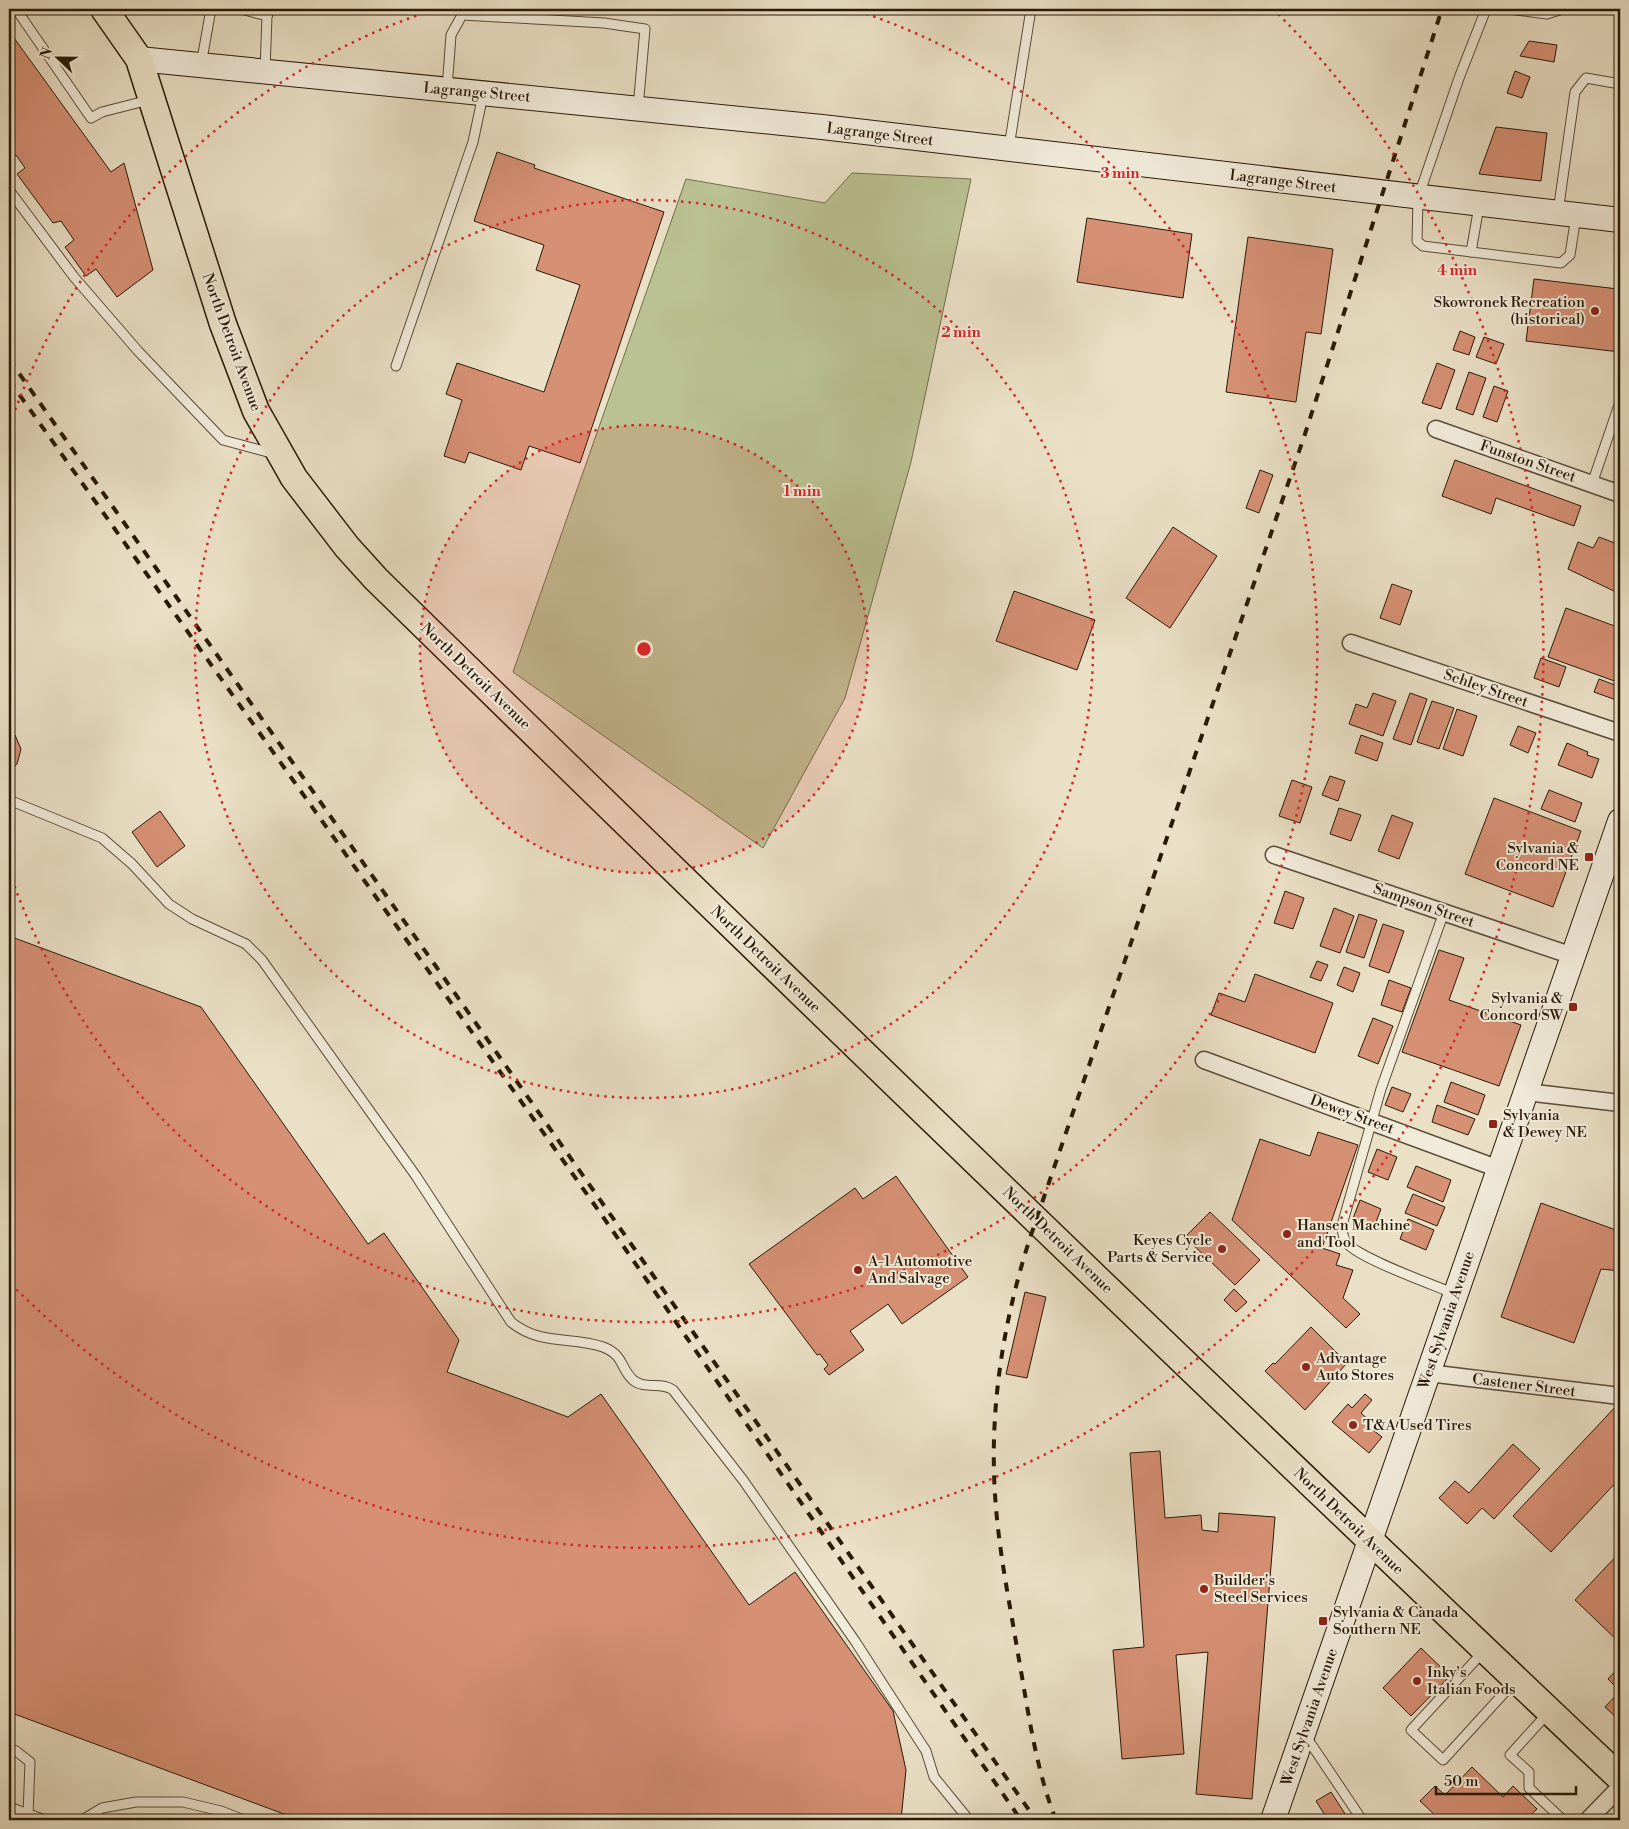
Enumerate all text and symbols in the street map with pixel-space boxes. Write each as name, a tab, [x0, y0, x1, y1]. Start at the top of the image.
north arrow	[32, 32, 82, 82]
text: N	[36, 45, 57, 62]
street label: Lagrange Street	[423, 78, 532, 107]
street label: Lagrange Street	[825, 119, 935, 151]
text: 3 min	[1100, 164, 1140, 183]
street label: Lagrange Street	[1228, 166, 1338, 198]
text: 4 min	[1437, 261, 1478, 280]
street label: North Detroit Avenue	[198, 270, 265, 414]
place label: Skowronek Recreation (historical)	[1434, 293, 1585, 329]
marker: Skowronek Recreation (historical)	[1589, 305, 1601, 317]
text: 2 min	[941, 323, 981, 342]
street label: Funston Street	[1477, 436, 1579, 487]
text: 1 min	[783, 482, 821, 501]
street label: North Detroit Avenue	[417, 619, 535, 734]
centre of rings	[635, 640, 653, 658]
street label: Schley Street	[1441, 665, 1531, 712]
place label: Sylvania & Concord NE	[1496, 839, 1579, 875]
marker: Sylvania & Concord NE	[1583, 851, 1595, 863]
street label: Sampson Street	[1371, 879, 1478, 932]
street label: North Detroit Avenue	[707, 902, 825, 1017]
place label: Sylvania & Concord SW	[1479, 989, 1563, 1025]
marker: Sylvania & Concord SW	[1567, 1001, 1579, 1013]
street label: Dewey Street	[1307, 1090, 1397, 1139]
place label: Sylvania & Dewey NE	[1503, 1106, 1587, 1142]
marker: Sylvania & Dewey NE	[1487, 1118, 1499, 1130]
street label: North Detroit Avenue	[999, 1183, 1117, 1298]
place label: Hansen Machine and Tool	[1297, 1216, 1410, 1252]
marker: Hansen Machine and Tool	[1281, 1228, 1293, 1240]
place label: Keyes Cycle Parts & Service	[1107, 1231, 1212, 1267]
marker: Keyes Cycle Parts & Service	[1216, 1243, 1228, 1255]
street label: West Sylvania Avenue	[1414, 1249, 1479, 1393]
place label: A-1 Automotive And Salvage	[867, 1252, 972, 1288]
marker: A-1 Automotive And Salvage	[852, 1264, 864, 1276]
place label: Advantage Auto Stores	[1315, 1349, 1394, 1385]
marker: Advantage Auto Stores	[1300, 1361, 1312, 1373]
street label: Castener Street	[1471, 1370, 1577, 1401]
place label: T&A Used Tires	[1363, 1416, 1472, 1435]
marker: T&A Used Tires	[1347, 1419, 1359, 1431]
street label: North Detroit Avenue	[1290, 1464, 1408, 1579]
place label: Builder's Steel Services	[1213, 1571, 1308, 1607]
marker: Builder's Steel Services	[1198, 1583, 1210, 1595]
place label: Sylvania & Canada Southern NE	[1333, 1603, 1459, 1639]
marker: Sylvania & Canada Southern NE	[1317, 1615, 1329, 1627]
street label: West Sylvania Avenue	[1277, 1646, 1342, 1790]
place label: Inky's Italian Foods	[1427, 1663, 1516, 1699]
marker: Inky's Italian Foods	[1411, 1675, 1423, 1687]
scale bar	[1436, 1764, 1576, 1796]
text: 50 m	[1444, 1772, 1478, 1791]

